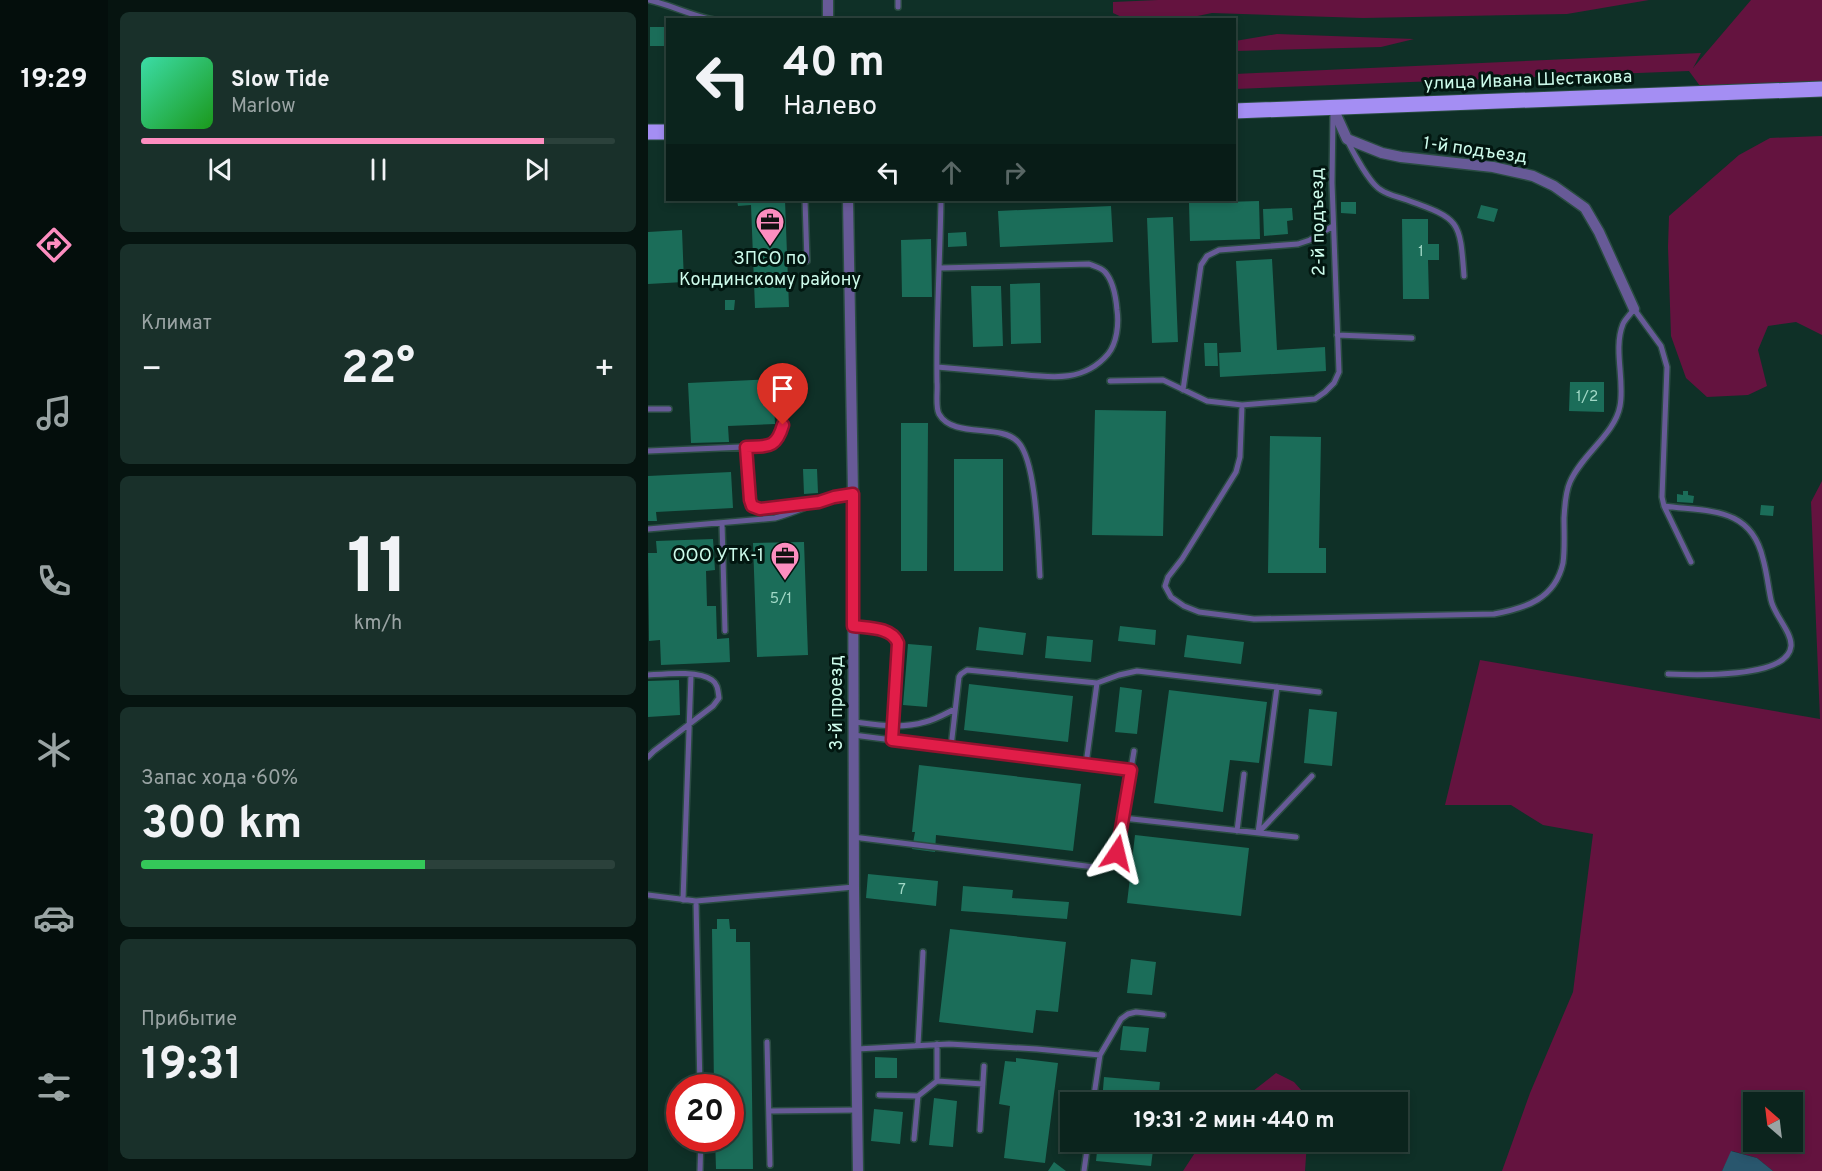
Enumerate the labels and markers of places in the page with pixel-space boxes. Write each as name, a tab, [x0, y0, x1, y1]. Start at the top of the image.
office icon: ЗПСО по Кондинскому району	[754, 206, 786, 248]
place label: ЗПСО по Кондинскому району	[679, 248, 861, 292]
pin	[757, 363, 808, 425]
office icon: ООО УТК-1	[769, 540, 801, 582]
place label: ООО УТК-1	[672, 545, 764, 568]

